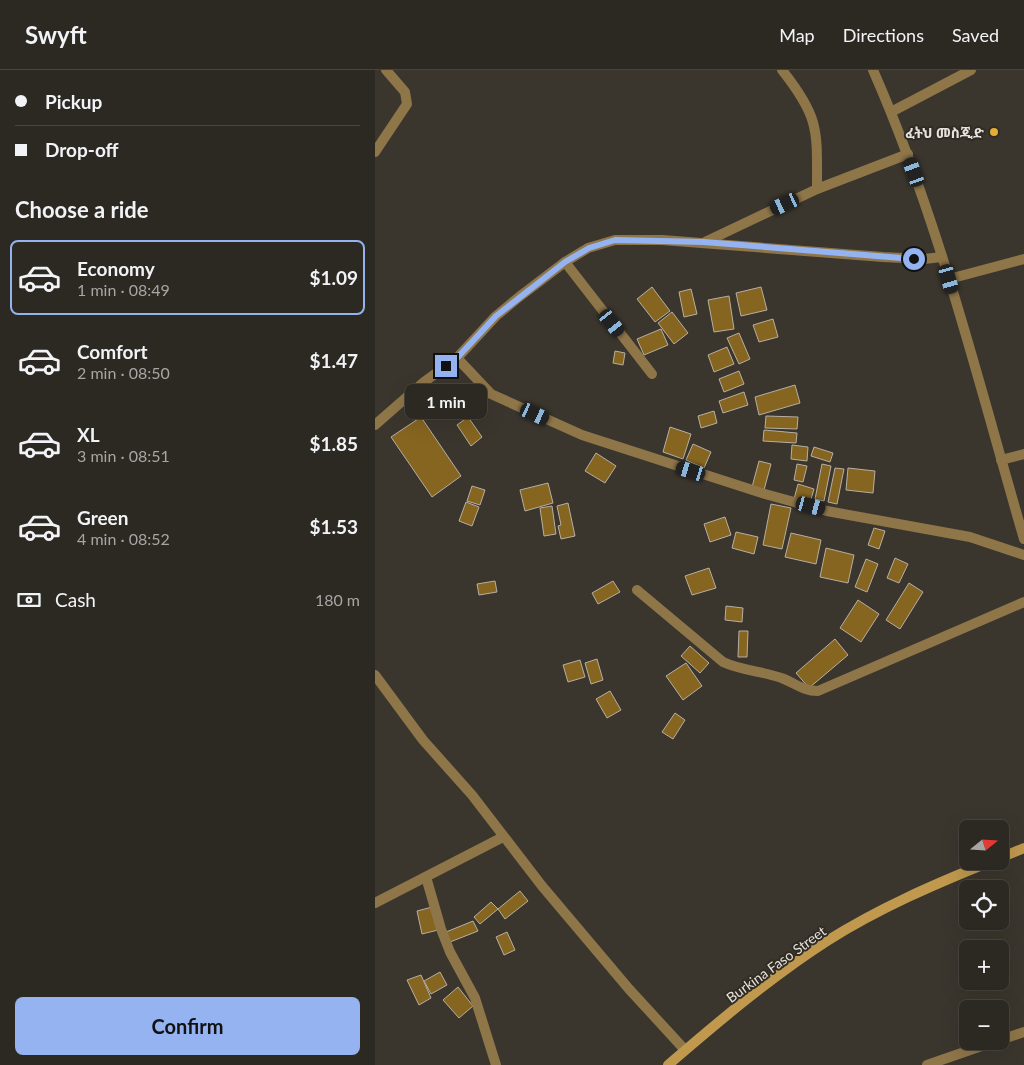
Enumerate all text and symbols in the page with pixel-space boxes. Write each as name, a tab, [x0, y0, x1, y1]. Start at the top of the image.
text: Swyft	[25, 20, 87, 49]
text: Map	[779, 24, 815, 46]
text: Directions	[843, 24, 924, 46]
text: Saved	[952, 24, 999, 46]
text: Pickup	[45, 90, 102, 113]
place label: ፈትህ መስጂድ	[905, 124, 984, 141]
marker: ፈትህ መስጂድ	[988, 126, 1000, 138]
text: Drop-off	[45, 138, 119, 161]
car	[901, 155, 926, 189]
car	[768, 191, 801, 217]
text: Choose a ride	[15, 196, 149, 223]
route start	[903, 248, 925, 270]
icon: car	[17, 255, 62, 300]
text: Economy	[77, 257, 155, 280]
car	[937, 263, 960, 295]
text: $1.09	[309, 266, 358, 289]
text: 1 min · 08:49	[77, 280, 170, 299]
car	[596, 307, 627, 339]
icon: car	[17, 338, 62, 383]
text: Comfort	[77, 340, 148, 363]
text: $1.47	[309, 349, 358, 372]
route end	[435, 355, 457, 377]
text: 2 min · 08:50	[77, 363, 170, 382]
callout: 1 min	[405, 384, 487, 418]
text: 1 min	[426, 392, 466, 411]
car	[518, 401, 551, 427]
icon: car	[17, 421, 62, 466]
text: XL	[77, 423, 100, 446]
text: $1.85	[309, 432, 358, 455]
text: 3 min · 08:51	[77, 446, 170, 465]
car	[674, 459, 707, 483]
car	[794, 495, 827, 517]
icon: car	[17, 504, 62, 549]
text: Green	[77, 506, 128, 529]
text: $1.53	[309, 515, 358, 538]
text: 4 min · 08:52	[77, 529, 170, 548]
icon: cash	[15, 586, 43, 614]
text: Cash	[55, 588, 96, 611]
text: 180 m	[315, 590, 360, 609]
north arrow	[959, 820, 1009, 870]
map controls	[959, 820, 1009, 1050]
button: locate	[959, 880, 1009, 930]
street label: Burkina Faso Street	[723, 922, 829, 1006]
button: +	[959, 940, 1009, 990]
button: Confirm	[15, 997, 360, 1055]
button: −	[959, 1000, 1009, 1050]

